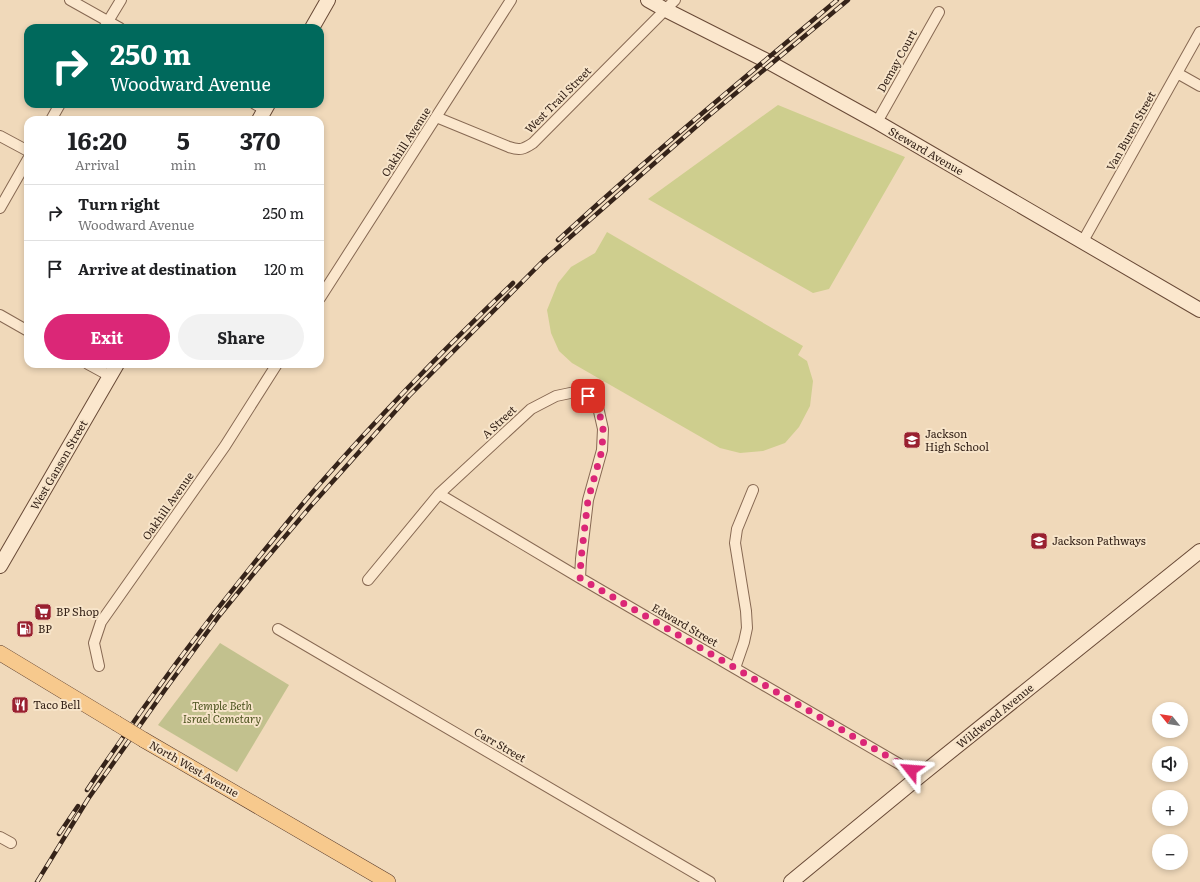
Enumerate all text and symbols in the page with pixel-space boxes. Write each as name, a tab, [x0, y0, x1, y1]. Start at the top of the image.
street label: Demay Court	[872, 26, 920, 95]
text: 250 m	[110, 32, 191, 74]
icon: right	[44, 40, 96, 92]
street label: West Trail Street	[520, 62, 594, 136]
text: Woodward Avenue	[110, 70, 271, 97]
street label: Van Buren Street	[1102, 87, 1159, 173]
street label: Oakhill Avenue	[377, 103, 434, 179]
text: 16:20	[68, 122, 127, 157]
text: 5	[177, 122, 190, 157]
text: 370	[240, 122, 280, 157]
street label: Steward Avenue	[886, 122, 967, 178]
text: Arrival	[75, 155, 119, 174]
text: min	[171, 155, 196, 174]
text: m	[254, 155, 266, 174]
text: Turn right	[78, 192, 160, 215]
text: 250 m	[263, 201, 304, 224]
icon: right	[44, 202, 66, 224]
text: Woodward Avenue	[78, 215, 194, 234]
text: Arrive at destination	[78, 257, 237, 280]
text: 120 m	[264, 257, 304, 280]
icon: arrive	[44, 258, 66, 280]
button: Exit	[44, 314, 170, 360]
button: Share	[178, 314, 304, 360]
pin	[571, 379, 605, 413]
icon: arrive	[577, 385, 599, 407]
street label: A Street	[478, 401, 519, 441]
street label: West Ganson Street	[26, 416, 91, 512]
place label: Jackson High School	[925, 425, 989, 454]
school or university icon: Jackson High School	[902, 430, 922, 450]
street label: Oakhill Avenue	[138, 468, 197, 543]
school or university icon: Jackson Pathways	[1029, 531, 1049, 551]
place label: Jackson Pathways	[1052, 532, 1146, 548]
street label: Edward Street	[649, 599, 722, 650]
supermarket icon: BP Shop	[33, 602, 53, 622]
place label: BP Shop	[56, 603, 99, 619]
fuel station icon: BP	[15, 619, 35, 639]
place label: BP	[38, 620, 52, 636]
street label: Wildwood Avenue	[952, 679, 1037, 751]
restaurant icon: Taco Bell	[10, 695, 30, 715]
place label: Taco Bell	[33, 696, 81, 712]
park label: Temple Beth Israel Cemetary	[183, 697, 261, 726]
north arrow	[1152, 702, 1188, 738]
map controls	[1152, 702, 1188, 870]
street label: Carr Street	[472, 723, 530, 766]
street label: North West Avenue	[147, 736, 242, 800]
button: sound	[1152, 746, 1188, 782]
position arrow	[890, 749, 932, 791]
button: +	[1152, 790, 1188, 826]
button: −	[1152, 834, 1188, 870]

